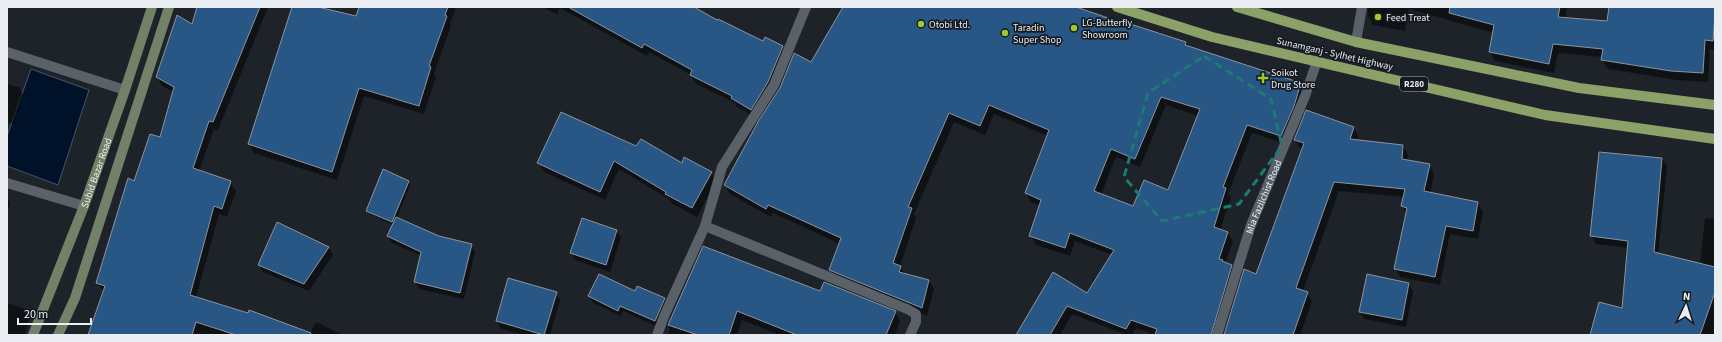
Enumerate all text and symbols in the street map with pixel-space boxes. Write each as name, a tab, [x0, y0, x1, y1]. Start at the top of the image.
place label: Feed Treat	[1386, 11, 1430, 25]
marker: Feed Treat	[1373, 12, 1383, 22]
place label: LG-Butterfly Showroom	[1082, 16, 1133, 42]
place label: Otobi Ltd.	[929, 18, 970, 32]
marker: Otobi Ltd.	[916, 19, 926, 29]
place label: Taradin Super Shop	[1013, 21, 1062, 47]
marker: LG-Butterfly Showroom	[1069, 23, 1079, 33]
marker: Taradin Super Shop	[1000, 28, 1010, 38]
street label: Sunamganj - Sylhet Highway	[1275, 34, 1395, 74]
place label: Soikot Drug Store	[1271, 66, 1315, 92]
marker: Soikot Drug Store	[1258, 73, 1268, 83]
road number: R280	[1400, 77, 1428, 91]
street label: Subid Bazar Road	[78, 136, 116, 210]
street label: Mia Fazilchist Road	[1243, 158, 1286, 236]
north arrow	[1666, 286, 1706, 326]
text: N	[1682, 289, 1691, 304]
scale bar	[18, 300, 91, 326]
text: 20 m	[24, 306, 48, 323]

